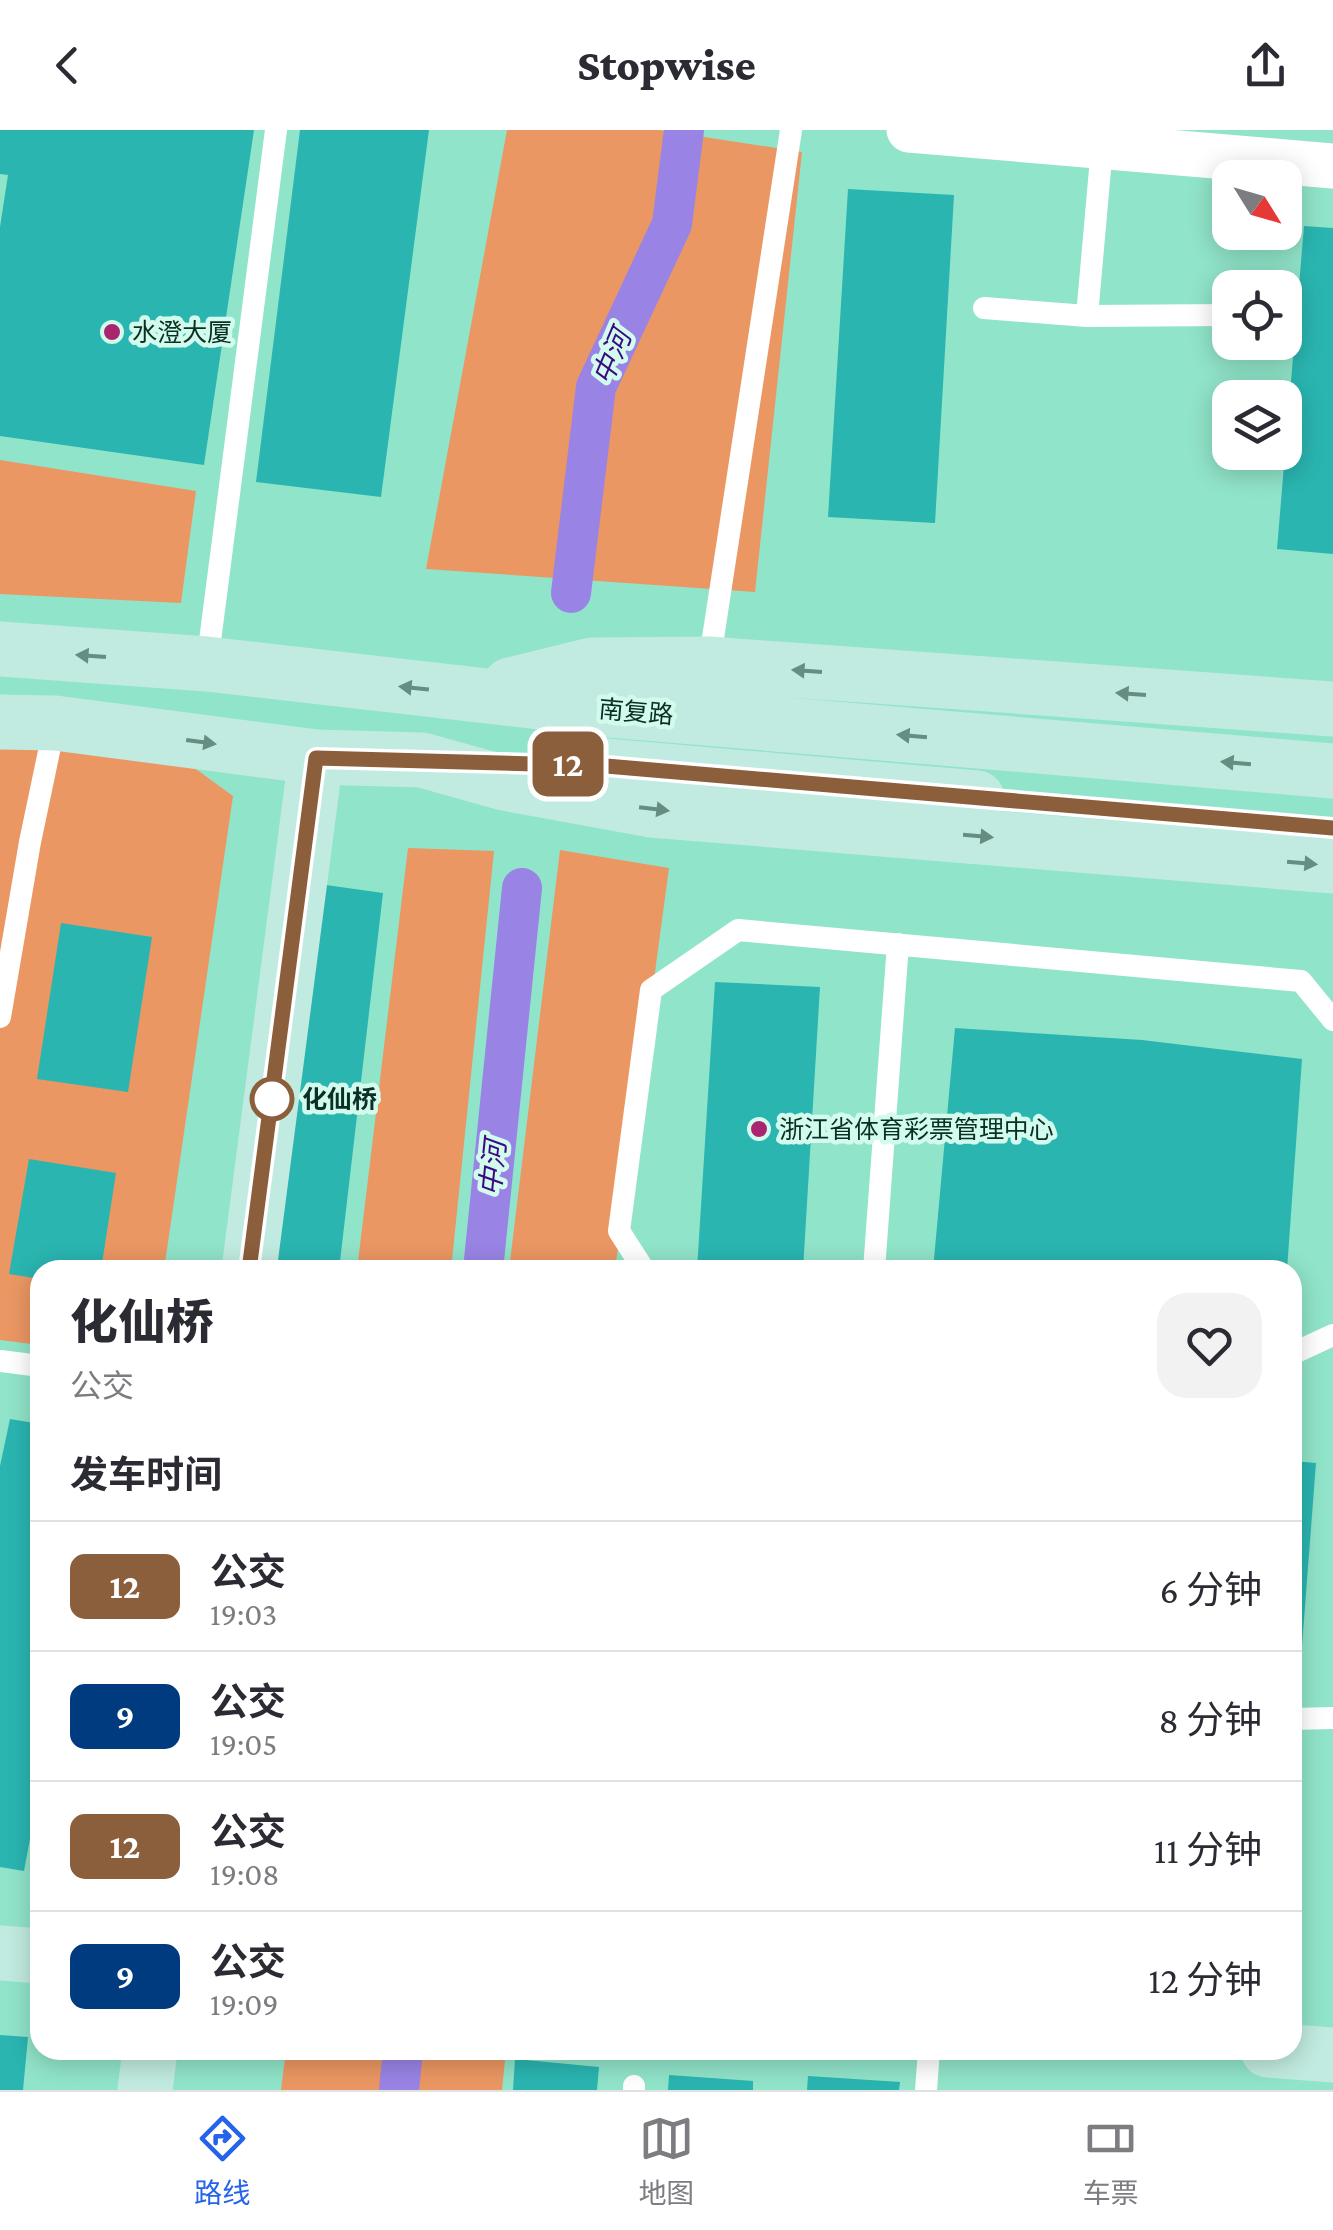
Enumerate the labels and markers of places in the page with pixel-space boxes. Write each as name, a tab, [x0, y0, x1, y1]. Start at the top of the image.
place label: 水澄大厦	[132, 319, 232, 346]
marker: 水澄大厦	[101, 321, 123, 343]
marker: 化仙桥	[251, 1078, 293, 1120]
place label: 化仙桥	[302, 1086, 377, 1113]
place label: 浙江省体育彩票管理中心	[779, 1116, 1054, 1143]
marker: 浙江省体育彩票管理中心	[748, 1118, 770, 1140]

